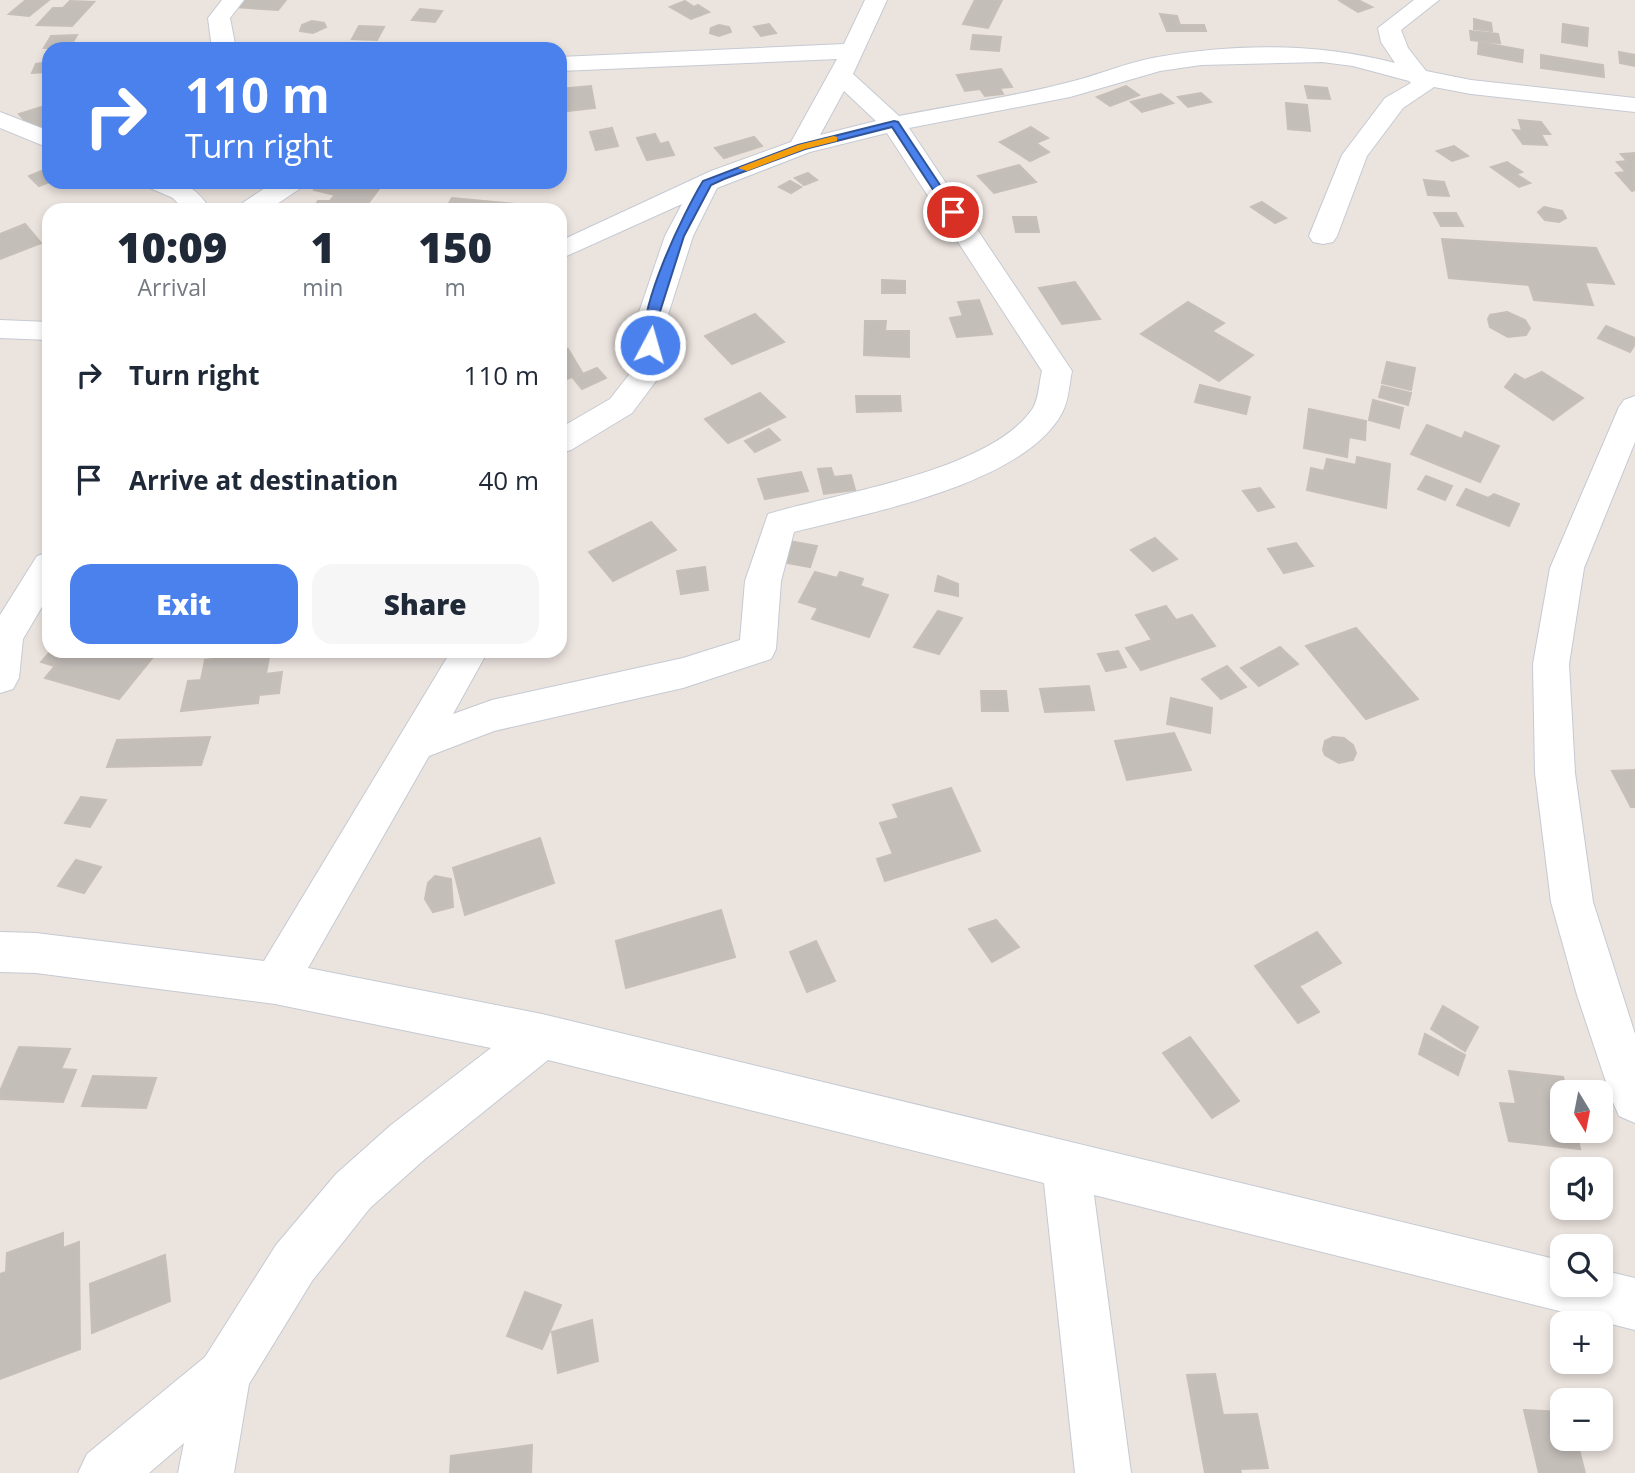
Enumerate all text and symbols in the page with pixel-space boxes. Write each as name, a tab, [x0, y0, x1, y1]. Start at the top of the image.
text: 110 m	[185, 61, 330, 127]
icon: right	[70, 70, 161, 161]
text: Turn right	[185, 124, 333, 167]
pin	[923, 182, 983, 242]
icon: arrive	[934, 193, 972, 231]
text: 10:09	[117, 218, 227, 275]
text: 1	[311, 218, 335, 275]
text: 150	[418, 218, 492, 275]
text: Arrival	[138, 271, 207, 303]
text: min	[302, 271, 343, 303]
text: m	[445, 271, 466, 303]
position arrow	[613, 308, 687, 382]
icon: right	[70, 356, 108, 394]
text: Turn right	[129, 357, 260, 393]
text: 110 m	[464, 357, 539, 393]
icon: arrive	[70, 461, 108, 499]
text: Arrive at destination	[129, 462, 398, 498]
text: 40 m	[478, 462, 539, 498]
button: Exit	[70, 564, 298, 644]
button: Share	[312, 564, 539, 644]
north arrow	[1550, 1080, 1614, 1143]
map controls	[1550, 1080, 1613, 1451]
button: sound	[1550, 1157, 1613, 1220]
button: search	[1550, 1234, 1613, 1297]
button: +	[1550, 1311, 1613, 1374]
button: −	[1550, 1388, 1613, 1451]

